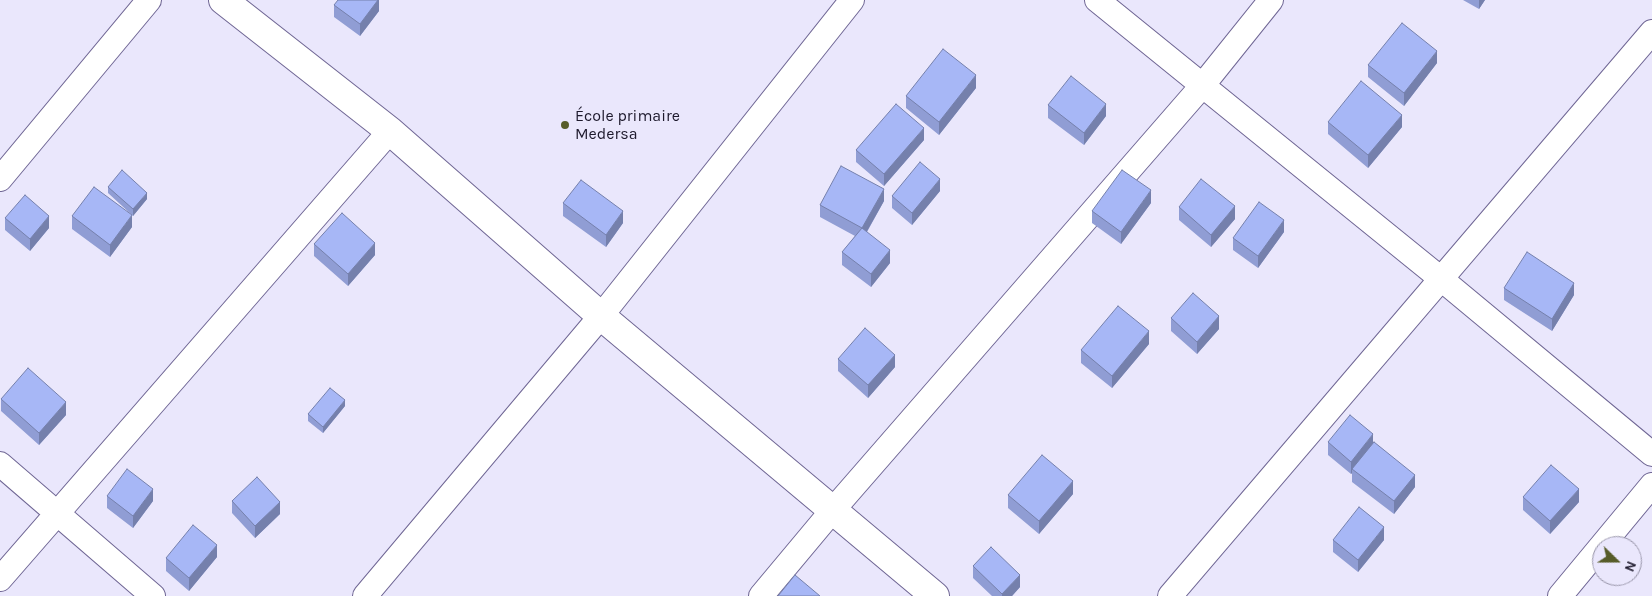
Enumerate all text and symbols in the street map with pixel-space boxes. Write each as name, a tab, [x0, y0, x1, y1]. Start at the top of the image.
place label: École primaire Medersa	[575, 106, 680, 144]
marker: École primaire Medersa	[559, 119, 571, 131]
north arrow	[1592, 536, 1642, 586]
text: N	[1621, 559, 1640, 574]

